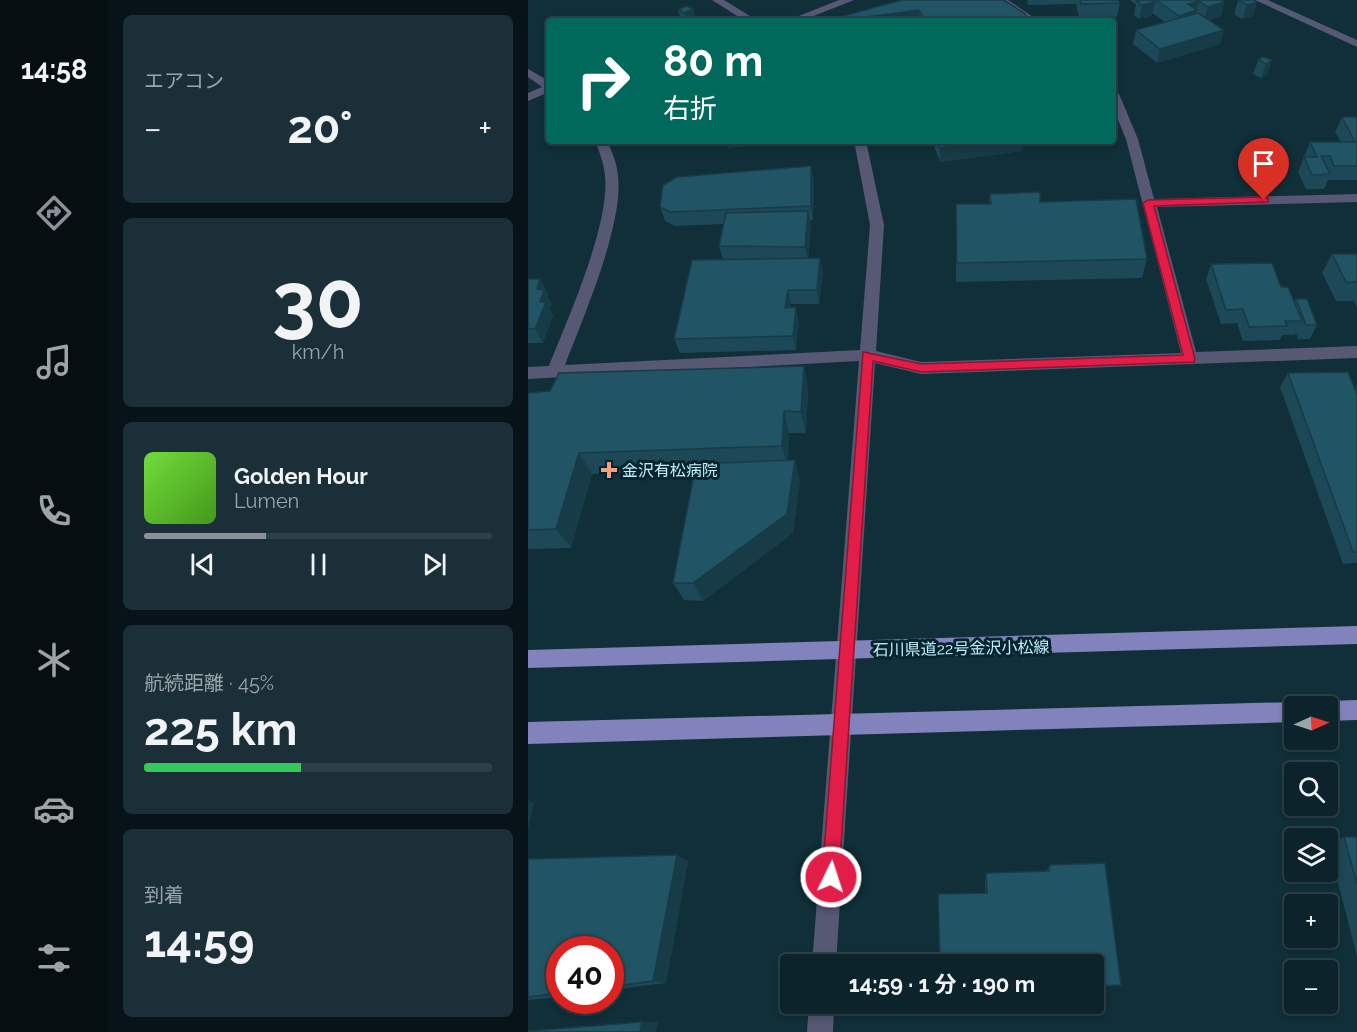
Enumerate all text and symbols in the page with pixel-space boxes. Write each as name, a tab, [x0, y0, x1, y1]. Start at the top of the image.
text: 80 m	[663, 37, 763, 86]
icon: right	[564, 42, 642, 120]
text: 14:58	[21, 54, 87, 85]
text: エアコン	[144, 69, 224, 93]
text: 右折	[663, 93, 717, 124]
text: 20°	[287, 101, 353, 154]
text: −	[144, 109, 162, 148]
text: +	[478, 109, 492, 148]
pin	[1238, 138, 1289, 200]
icon: arrive	[1247, 147, 1280, 180]
icon: directions	[33, 192, 75, 234]
text: 30	[272, 255, 364, 346]
text: km/h	[292, 340, 344, 364]
icon: music	[33, 341, 75, 383]
marker: 金沢有松病院	[600, 461, 618, 479]
place label: 金沢有松病院	[622, 461, 718, 480]
text: Golden Hour	[234, 463, 368, 489]
text: Lumen	[234, 489, 299, 513]
icon: phone	[33, 490, 75, 532]
icon: previous	[186, 548, 219, 581]
icon: pause	[302, 548, 335, 581]
icon: next	[418, 548, 451, 581]
street label: 石川県道22号金沢小松線	[873, 637, 1050, 660]
icon: climate	[33, 639, 75, 681]
text: 航続距離 · 45%	[144, 671, 274, 695]
north arrow	[1284, 696, 1338, 750]
map controls	[1284, 696, 1338, 1014]
text: 225 km	[144, 703, 298, 756]
button: search	[1284, 762, 1338, 816]
icon: car	[33, 788, 75, 830]
button: layers	[1284, 828, 1338, 882]
position arrow	[799, 845, 863, 909]
text: 到着	[144, 883, 184, 907]
button: +	[1284, 894, 1338, 948]
text: 14:59	[144, 915, 254, 968]
speed limit sign: 40	[546, 936, 624, 1014]
icon: filters	[33, 937, 75, 979]
button: −	[1284, 960, 1338, 1014]
text: 14:59 · 1 分 · 190 m	[849, 971, 1035, 997]

